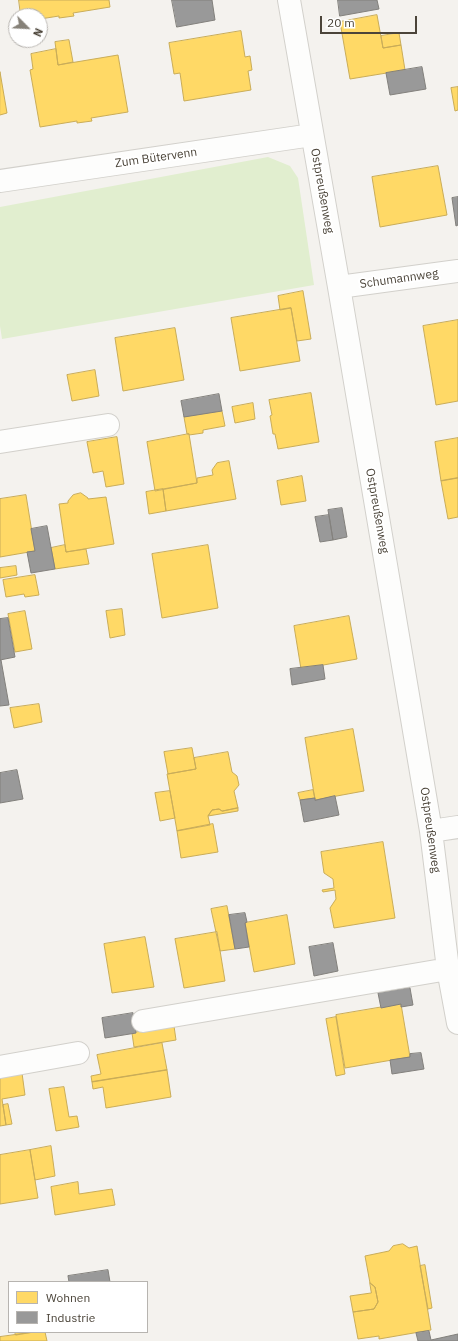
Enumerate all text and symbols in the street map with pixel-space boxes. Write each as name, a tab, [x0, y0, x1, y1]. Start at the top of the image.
north arrow	[8, 8, 48, 48]
scale bar	[322, 8, 419, 34]
text: 20 m	[327, 15, 355, 30]
text: N	[30, 26, 46, 39]
street label: Zum Bütervenn	[114, 145, 198, 171]
street label: Ostpreußenweg	[307, 147, 337, 235]
street label: Schumannweg	[359, 266, 439, 292]
street label: Ostpreußenweg	[362, 467, 392, 555]
street label: Ostpreußenweg	[417, 786, 443, 874]
legend	[8, 1281, 148, 1333]
text: Wohnen	[46, 1290, 90, 1305]
text: Industrie	[46, 1310, 95, 1325]

